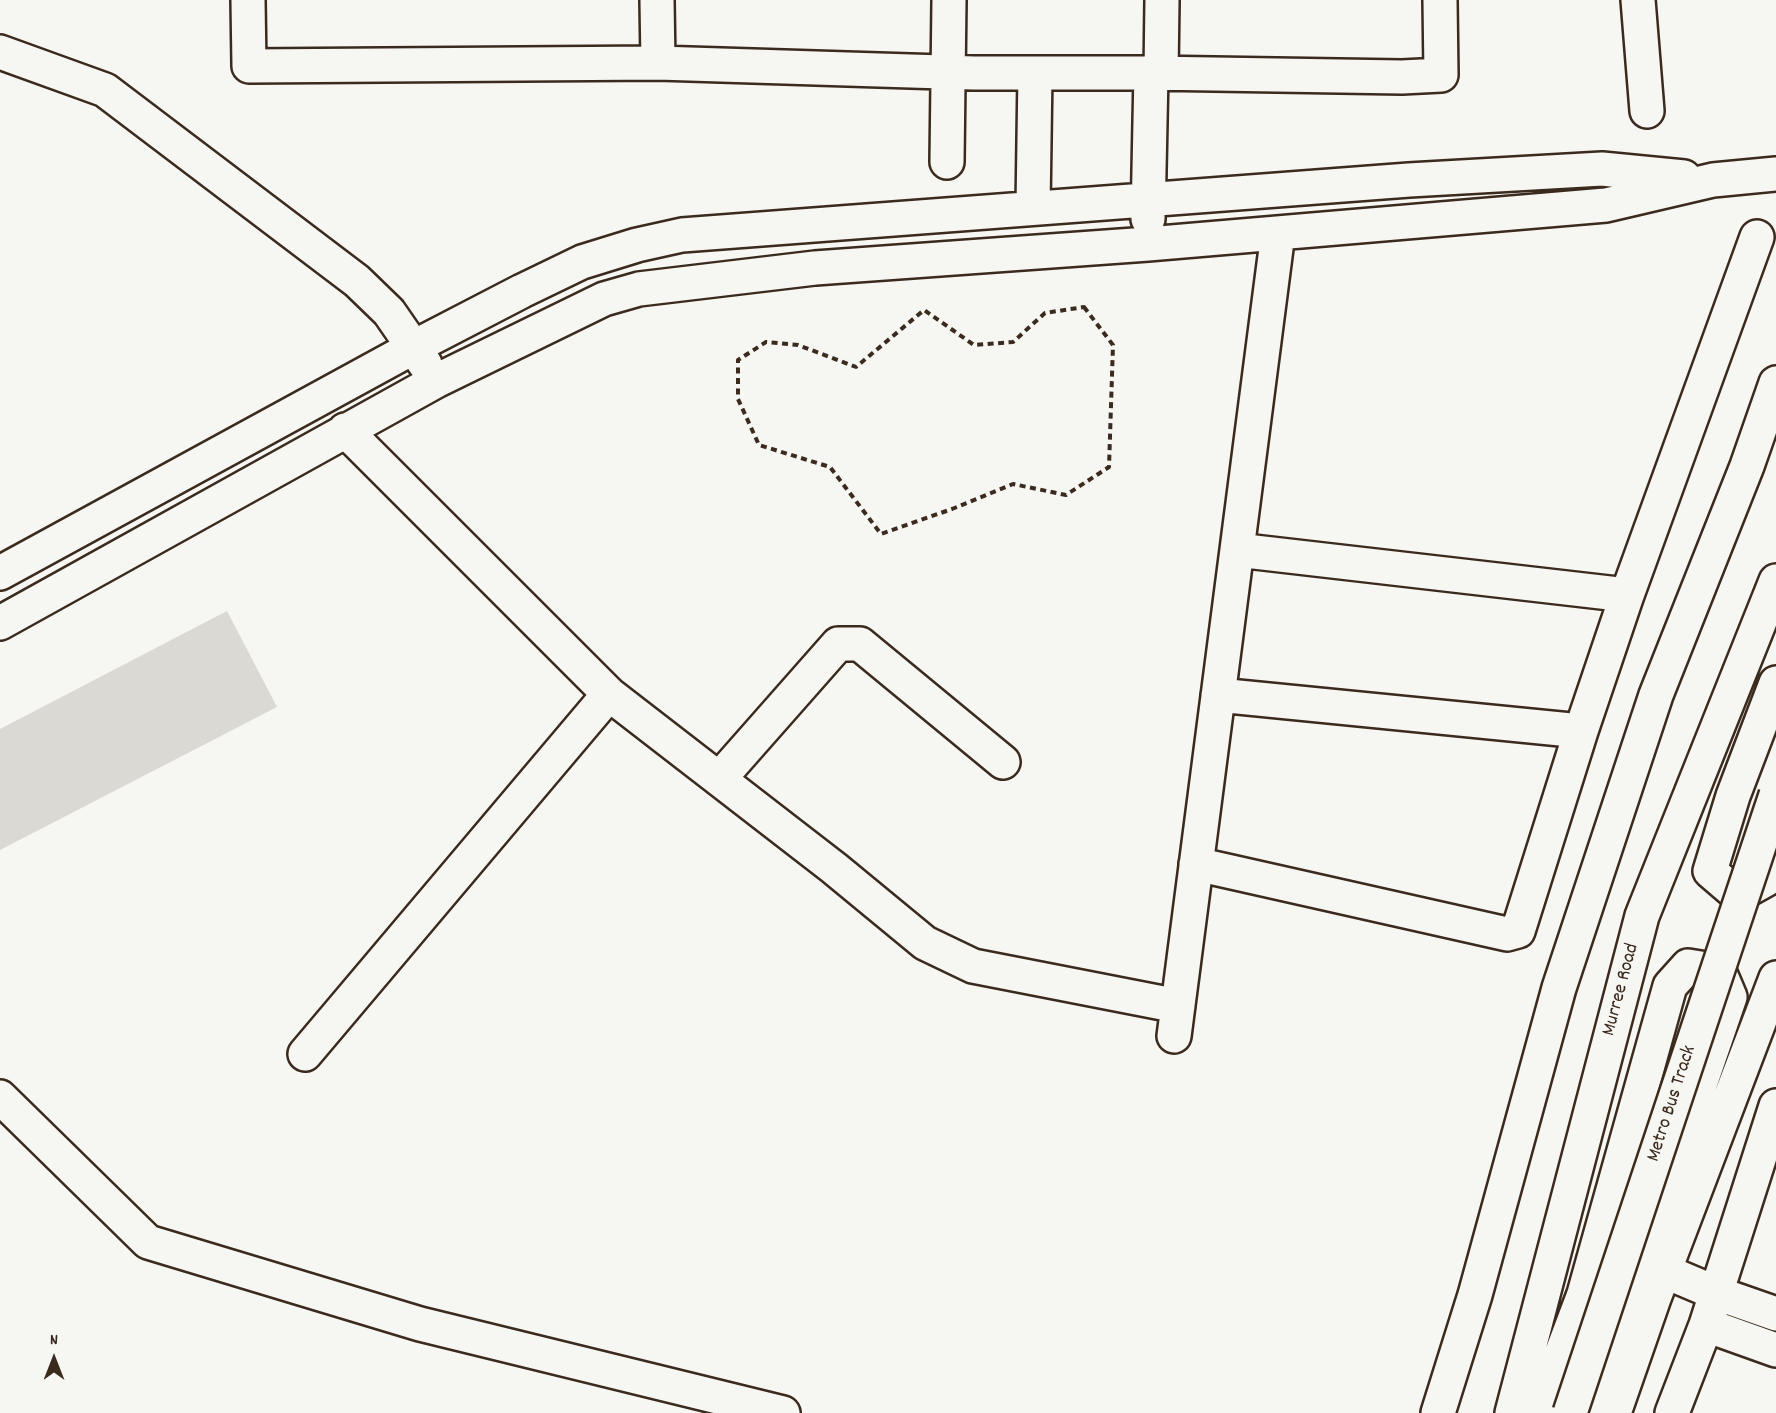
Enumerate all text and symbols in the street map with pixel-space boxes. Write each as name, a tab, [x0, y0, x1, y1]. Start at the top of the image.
street label: Murree Road	[1598, 941, 1646, 1039]
street label: Metro Bus Track	[1643, 1043, 1703, 1165]
north arrow	[24, 1329, 84, 1389]
text: N	[50, 1329, 58, 1352]

